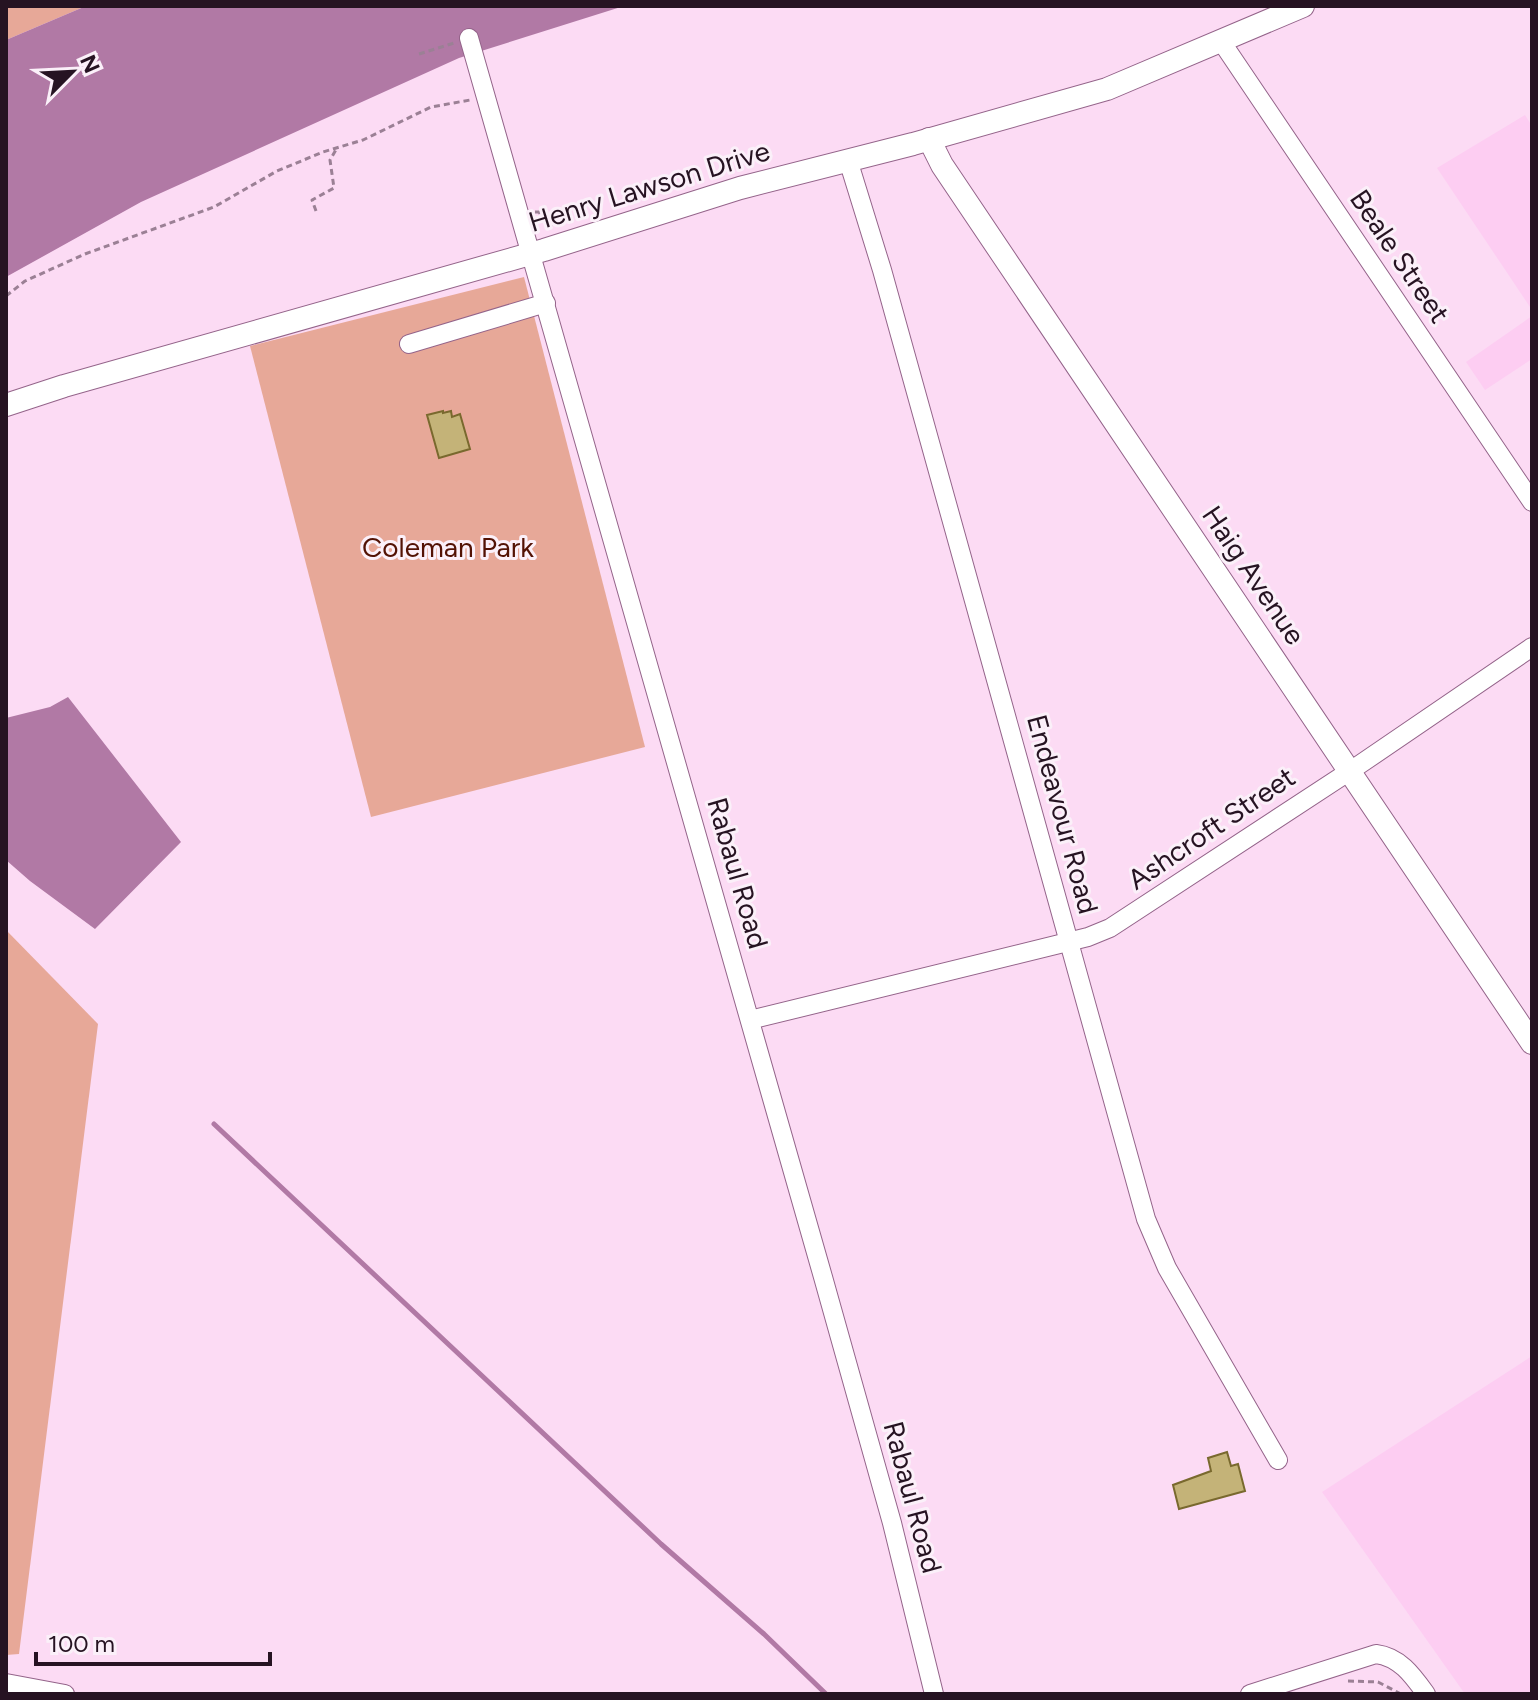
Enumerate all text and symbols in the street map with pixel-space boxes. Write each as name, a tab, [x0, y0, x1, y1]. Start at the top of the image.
north arrow	[32, 32, 112, 112]
text: N	[74, 51, 106, 77]
street label: Henry Lawson Drive	[524, 133, 774, 239]
street label: Beale Street	[1343, 183, 1457, 329]
street label: Haig Avenue	[1195, 499, 1313, 651]
park label: Coleman Park	[362, 530, 534, 564]
street label: Endeavour Road	[1020, 711, 1106, 917]
street label: Ashcroft Street	[1121, 759, 1301, 897]
street label: Rabaul Road	[700, 794, 776, 952]
street label: Rabaul Road	[876, 1417, 950, 1577]
scale bar	[36, 1616, 270, 1666]
text: 100 m	[48, 1629, 115, 1658]

